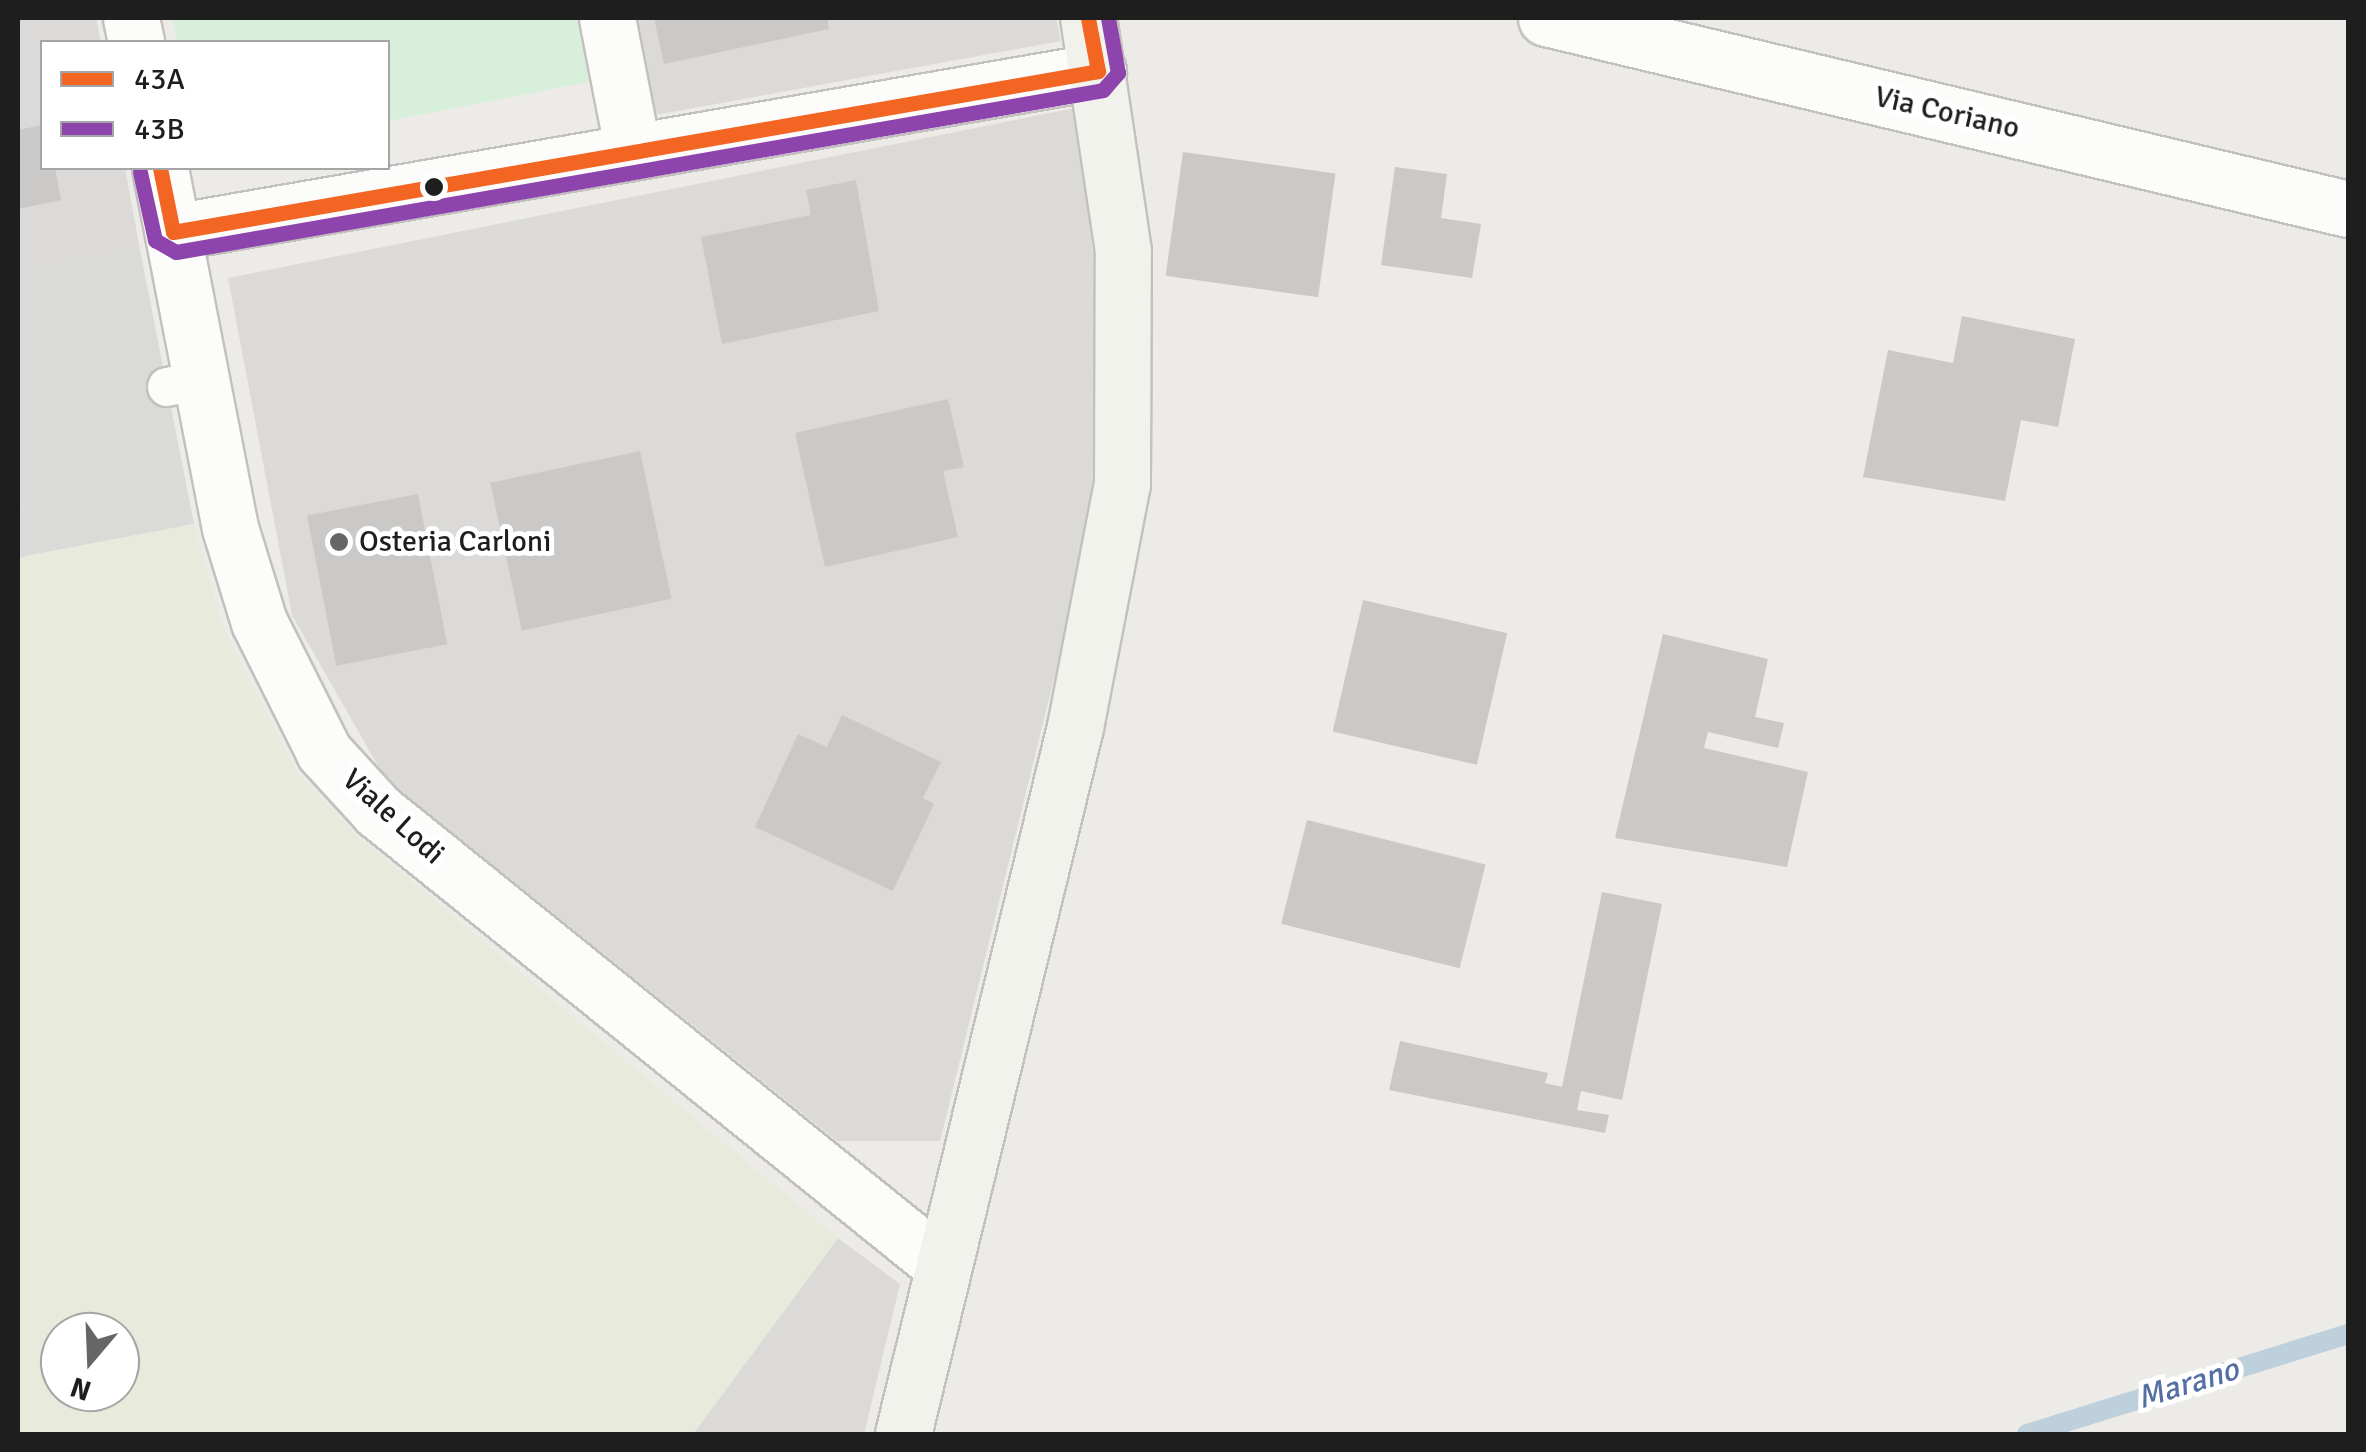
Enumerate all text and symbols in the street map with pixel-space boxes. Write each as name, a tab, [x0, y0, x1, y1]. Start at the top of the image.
legend	[40, 40, 390, 170]
text: 43A	[134, 61, 185, 98]
street label: Via Coriano	[1871, 79, 2023, 147]
text: 43B	[134, 111, 185, 148]
unlabelled marker	[424, 177, 444, 197]
place label: Osteria Carloni	[359, 524, 551, 560]
marker: Osteria Carloni	[328, 531, 350, 553]
street label: Viale Lodi	[334, 762, 452, 872]
north arrow	[40, 1312, 140, 1412]
water label: Marano	[2133, 1350, 2243, 1418]
text: N	[66, 1369, 96, 1408]

